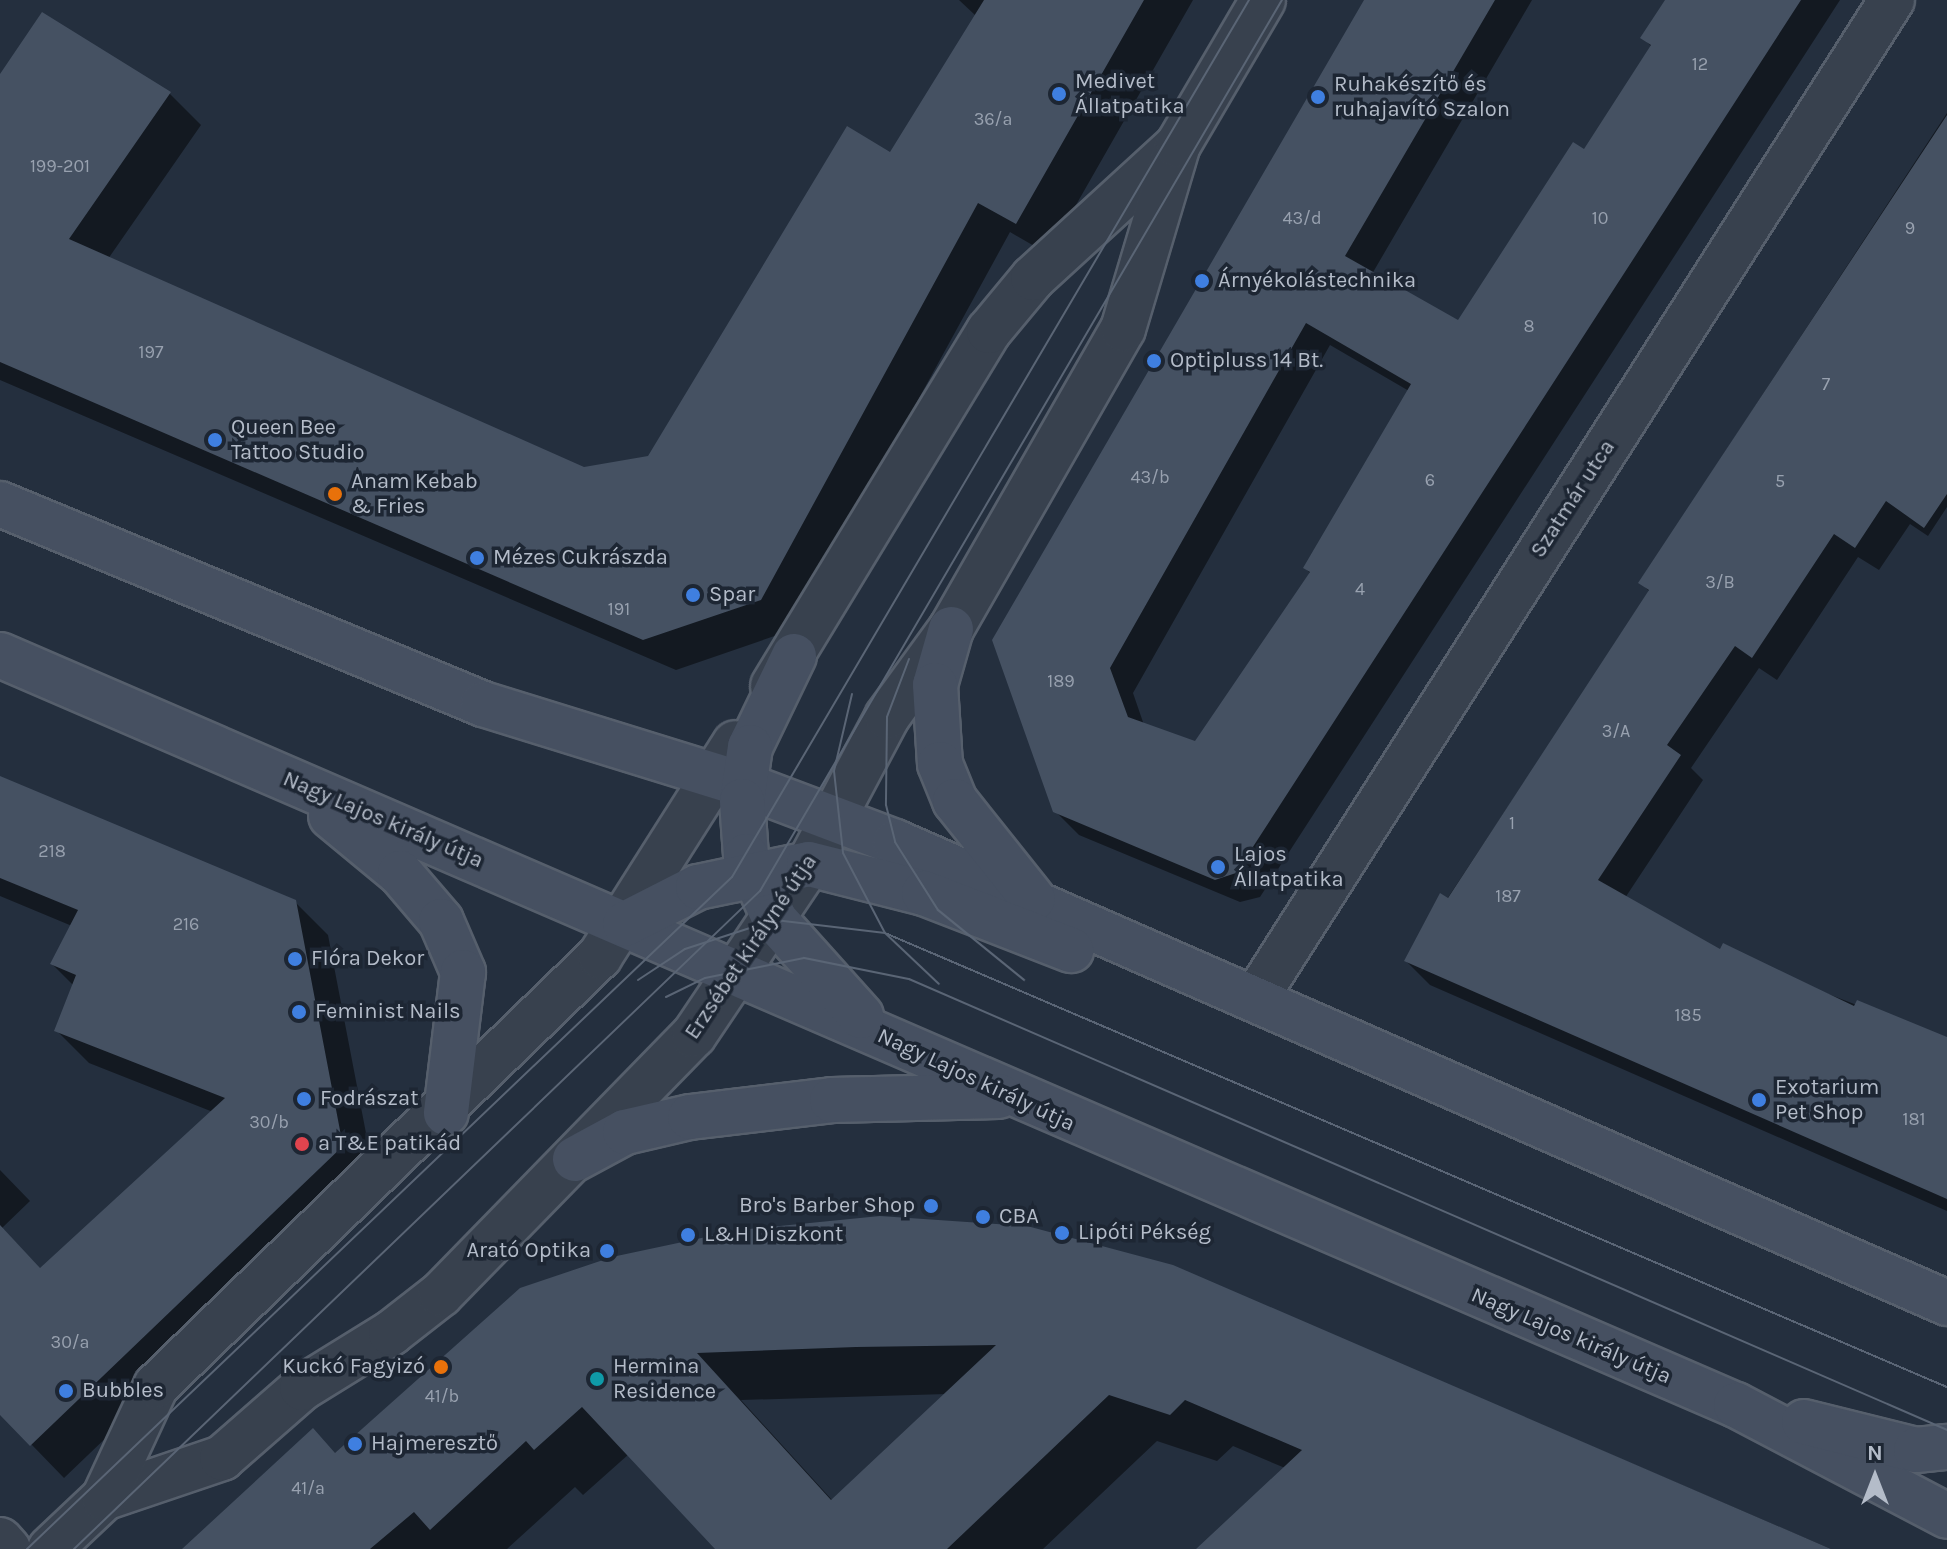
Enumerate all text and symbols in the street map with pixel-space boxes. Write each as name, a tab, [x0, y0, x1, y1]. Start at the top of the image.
house number: 12	[1692, 53, 1708, 75]
place label: Medivet Állatpatika	[1075, 68, 1185, 120]
place label: Ruhakészítő és ruhajavító Szalon	[1334, 71, 1510, 122]
marker: Medivet Állatpatika	[1050, 85, 1068, 103]
marker: Ruhakészítő és ruhajavító Szalon	[1309, 88, 1327, 106]
house number: 36/a	[974, 108, 1012, 130]
house number: 199-201	[30, 155, 90, 177]
house number: 43/d	[1282, 207, 1322, 229]
house number: 10	[1592, 207, 1608, 229]
house number: 9	[1905, 217, 1915, 239]
place label: Árnyékolástechnika	[1218, 268, 1416, 294]
marker: Árnyékolástechnika	[1193, 272, 1211, 290]
house number: 8	[1523, 315, 1535, 337]
house number: 197	[139, 341, 163, 363]
place label: Optipluss 14 Bt.	[1170, 348, 1323, 374]
marker: Optipluss 14 Bt.	[1145, 352, 1163, 370]
house number: 7	[1822, 373, 1830, 395]
place label: Queen Bee Tattoo Studio	[231, 414, 365, 466]
marker: Queen Bee Tattoo Studio	[206, 431, 224, 449]
street label: Szatmár utca	[1525, 435, 1621, 563]
house number: 43/b	[1130, 466, 1170, 488]
place label: Anam Kebab & Fries	[351, 468, 478, 520]
house number: 6	[1425, 469, 1435, 491]
house number: 5	[1775, 470, 1785, 492]
marker: Anam Kebab & Fries	[326, 485, 344, 503]
place label: Mézes Cukrászda	[493, 545, 668, 571]
marker: Mézes Cukrászda	[468, 549, 486, 567]
house number: 3/B	[1705, 571, 1735, 593]
house number: 4	[1355, 578, 1365, 600]
place label: Spar	[709, 582, 755, 608]
marker: Spar	[684, 586, 702, 604]
house number: 191	[608, 598, 630, 620]
house number: 189	[1047, 670, 1075, 692]
house number: 3/A	[1602, 720, 1630, 742]
street label: Nagy Lajos király útja	[279, 766, 487, 874]
house number: 1	[1509, 812, 1515, 834]
house number: 218	[38, 840, 66, 862]
place label: Lajos Állatpatika	[1234, 841, 1344, 892]
street label: Erzsébet királyné útja	[679, 850, 823, 1044]
marker: Lajos Állatpatika	[1209, 858, 1227, 876]
house number: 187	[1495, 885, 1521, 907]
house number: 216	[173, 913, 199, 935]
place label: Flóra Dekor	[311, 946, 424, 972]
marker: Flóra Dekor	[286, 950, 304, 968]
place label: Feminist Nails	[315, 999, 461, 1025]
marker: Feminist Nails	[290, 1003, 308, 1021]
house number: 185	[1674, 1004, 1702, 1026]
street label: Nagy Lajos király útja	[873, 1023, 1079, 1137]
place label: Exotarium Pet Shop	[1775, 1074, 1879, 1126]
place label: Fodrászat	[320, 1086, 418, 1112]
marker: Fodrászat	[295, 1090, 313, 1108]
marker: Exotarium Pet Shop	[1750, 1091, 1768, 1109]
house number: 181	[1903, 1108, 1925, 1130]
house number: 30/b	[249, 1111, 289, 1133]
place label: a T&E patikád	[318, 1131, 461, 1157]
marker: a T&E patikád	[293, 1135, 311, 1153]
place label: Bro's Barber Shop	[739, 1193, 915, 1219]
marker: Bro's Barber Shop	[922, 1197, 940, 1215]
place label: CBA	[999, 1204, 1039, 1230]
marker: CBA	[974, 1208, 992, 1226]
place label: Lipóti Pékség	[1078, 1220, 1211, 1246]
place label: L&H Diszkont	[704, 1222, 843, 1248]
marker: Lipóti Pékség	[1053, 1224, 1071, 1242]
marker: L&H Diszkont	[679, 1226, 697, 1244]
place label: Arató Optika	[466, 1238, 591, 1264]
marker: Arató Optika	[598, 1242, 616, 1260]
street label: Nagy Lajos király útja	[1467, 1282, 1675, 1390]
house number: 30/a	[51, 1331, 89, 1353]
place label: Hermina Residence	[613, 1353, 716, 1404]
place label: Kuckó Fagyizó	[282, 1354, 425, 1380]
marker: Kuckó Fagyizó	[432, 1358, 450, 1376]
marker: Hermina Residence	[588, 1370, 606, 1388]
place label: Bubbles	[82, 1378, 164, 1404]
marker: Bubbles	[57, 1382, 75, 1400]
house number: 41/b	[425, 1385, 459, 1407]
place label: Hajmeresztő	[371, 1431, 498, 1457]
marker: Hajmeresztő	[346, 1435, 364, 1453]
north arrow	[1835, 1437, 1915, 1517]
text: N	[1867, 1440, 1883, 1466]
house number: 41/a	[291, 1477, 325, 1499]

